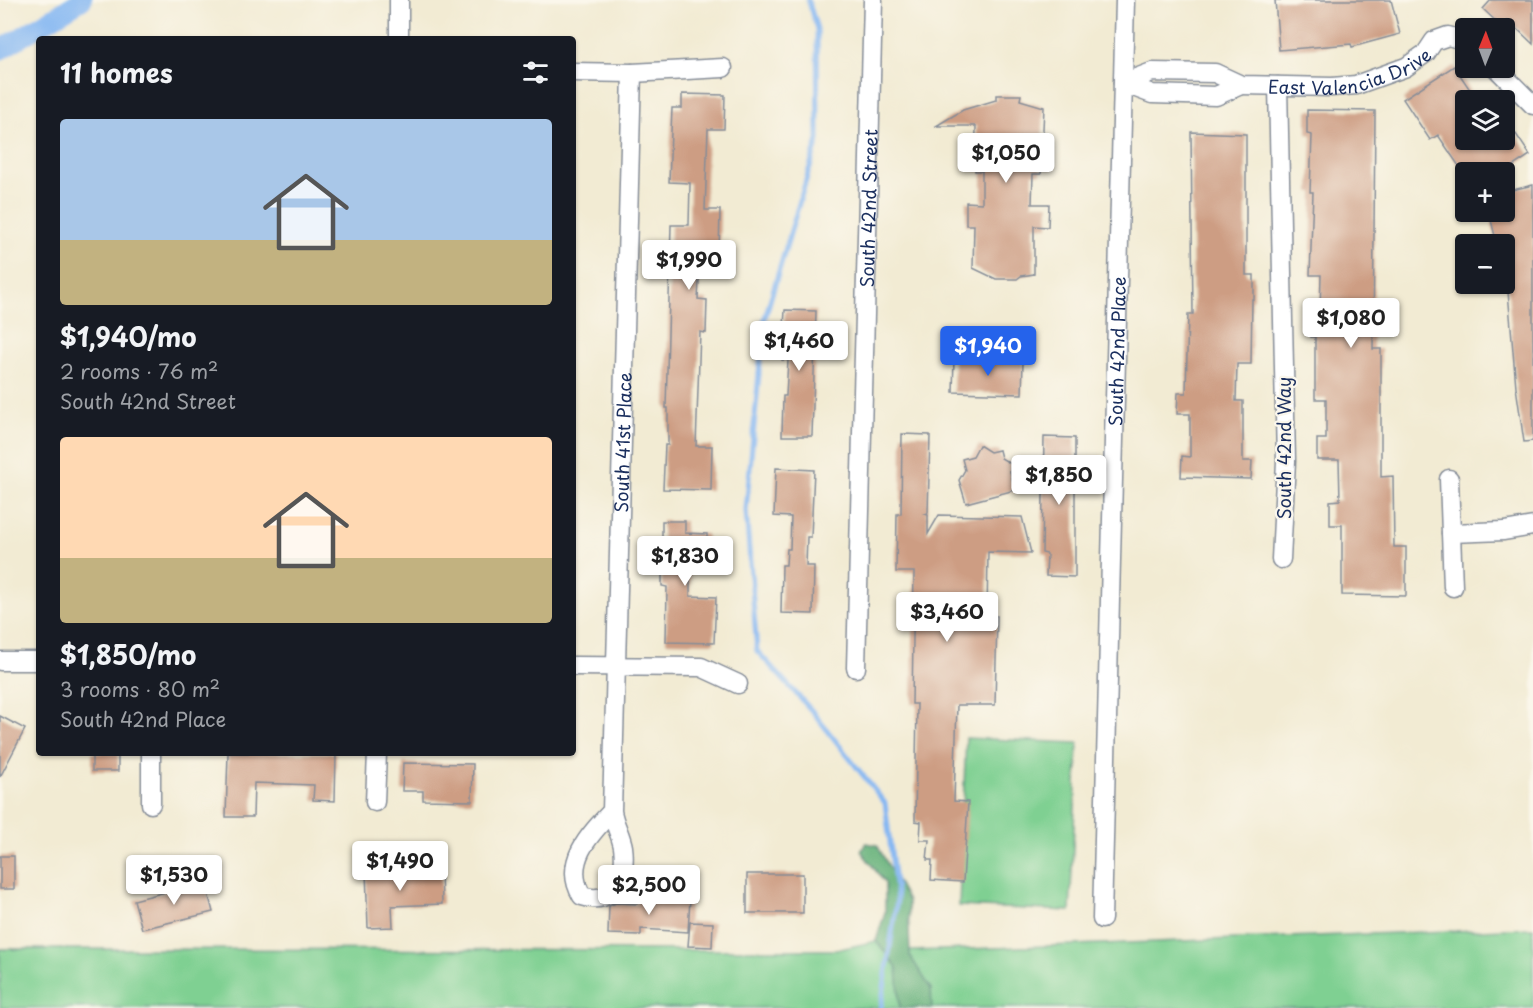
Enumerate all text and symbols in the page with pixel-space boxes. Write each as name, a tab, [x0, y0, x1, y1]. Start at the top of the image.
north arrow	[1455, 18, 1515, 78]
map controls	[1455, 18, 1515, 294]
street label: East Valencia Drive	[1268, 40, 1436, 101]
text: 11 homes	[60, 53, 173, 92]
icon: filters	[519, 56, 552, 89]
button: layers	[1455, 90, 1515, 150]
street label: South 42nd Street	[852, 129, 883, 288]
pin: $1,050	[957, 133, 1055, 184]
text: $1,050	[971, 137, 1041, 167]
icon: home	[252, 158, 360, 266]
button: +	[1455, 162, 1515, 222]
button: −	[1455, 234, 1515, 294]
pin: $1,990	[640, 240, 738, 291]
text: $1,990	[656, 244, 722, 274]
street label: South 42nd Place	[1101, 276, 1132, 426]
pin: $1,080	[1302, 298, 1400, 349]
text: $1,080	[1317, 302, 1385, 332]
text: $1,940/mo	[60, 317, 197, 356]
pin: $1,460	[750, 321, 848, 372]
text: $1,460	[764, 325, 834, 355]
pin: $1,940	[939, 326, 1037, 377]
text: $1,940	[954, 330, 1022, 360]
text: 2 rooms · 76 m²	[60, 356, 218, 386]
street label: South 41st Place	[607, 372, 637, 513]
street label: South 42nd Way	[1270, 377, 1297, 519]
text: South 42nd Street	[60, 386, 236, 416]
pin: $1,850	[1010, 455, 1108, 506]
text: $1,850	[1025, 459, 1093, 489]
icon: home	[252, 476, 360, 584]
pin: $1,830	[636, 536, 734, 587]
text: $1,830	[651, 540, 719, 570]
pin: $3,460	[898, 592, 996, 643]
text: $3,460	[910, 596, 984, 626]
text: $1,850/mo	[60, 635, 196, 674]
text: 3 rooms · 80 m²	[60, 674, 220, 704]
text: South 42nd Place	[60, 704, 226, 734]
pin: $1,490	[351, 841, 449, 892]
text: $1,490	[366, 845, 434, 875]
pin: $1,530	[125, 855, 223, 906]
text: $1,530	[140, 859, 208, 889]
pin: $2,500	[600, 865, 698, 916]
text: $2,500	[612, 869, 686, 899]

